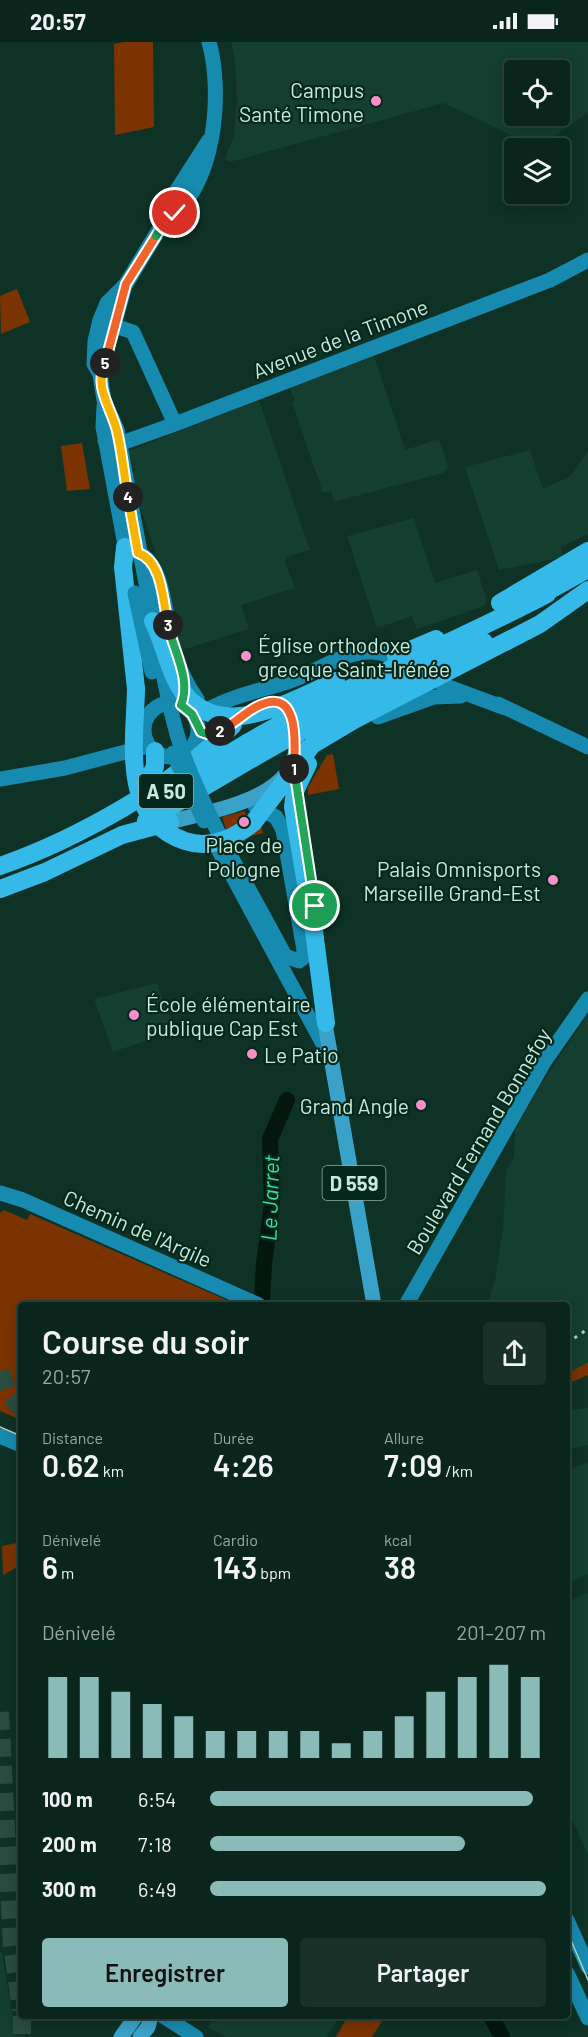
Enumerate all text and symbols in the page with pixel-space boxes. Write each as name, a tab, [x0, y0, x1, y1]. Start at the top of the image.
text: 20:57	[30, 8, 86, 34]
map controls	[504, 60, 570, 204]
button: locate	[504, 60, 570, 126]
place label: Campus Santé Timone	[239, 77, 364, 126]
marker: Campus Santé Timone	[369, 94, 383, 108]
button: layers	[504, 138, 570, 204]
pin	[149, 187, 200, 238]
icon: check	[158, 196, 191, 229]
street label: Avenue de la Timone	[249, 293, 431, 383]
pin: 5	[90, 348, 120, 378]
text: 5	[101, 353, 109, 372]
pin: 4	[113, 482, 143, 512]
text: 4	[123, 487, 133, 506]
pin: 3	[153, 610, 183, 640]
text: 3	[164, 615, 172, 634]
place label: Église orthodoxe grecque Saint-Irénée	[258, 632, 450, 681]
marker: Église orthodoxe grecque Saint-Irénée	[239, 649, 253, 663]
pin: 2	[205, 716, 235, 746]
text: 2	[216, 721, 224, 740]
pin: 1	[279, 754, 309, 784]
text: 1	[291, 759, 297, 778]
road number: A 50	[139, 774, 193, 808]
marker: Place de Pologne	[237, 815, 251, 829]
place label: Place de Pologne	[206, 832, 282, 881]
place label: Palais Omnisports Marseille Grand-Est	[363, 856, 541, 905]
marker: Palais Omnisports Marseille Grand-Est	[546, 873, 560, 887]
pin	[289, 880, 340, 931]
icon: arrive	[298, 889, 331, 922]
place label: École élémentaire publique Cap Est	[146, 991, 311, 1040]
marker: École élémentaire publique Cap Est	[127, 1008, 141, 1022]
street label: Boulevard Fernand Bonnefoy	[400, 1023, 556, 1259]
place label: Le Patio	[264, 1042, 339, 1067]
marker: Le Patio	[245, 1047, 259, 1061]
place label: Grand Angle	[300, 1093, 409, 1118]
marker: Grand Angle	[414, 1098, 428, 1112]
water label: Le Jarret	[255, 1154, 284, 1241]
road number: D 559	[322, 1166, 386, 1200]
street label: Chemin de l'Argile	[60, 1184, 216, 1272]
text: Course du soir	[42, 1321, 250, 1361]
button: share	[483, 1322, 546, 1385]
text: 20:57	[42, 1364, 91, 1388]
text: Distance	[42, 1428, 103, 1447]
text: Durée	[213, 1428, 254, 1447]
text: Allure	[384, 1428, 424, 1447]
text: 0.62	[42, 1447, 100, 1483]
text: 4:26	[213, 1447, 274, 1483]
text: 7:09	[384, 1447, 442, 1483]
text: km	[100, 1461, 124, 1480]
text: /km	[442, 1461, 473, 1480]
text: Dénivelé	[42, 1530, 101, 1549]
text: Cardio	[213, 1530, 258, 1549]
text: kcal	[384, 1530, 412, 1549]
text: 6	[42, 1549, 58, 1585]
text: 143	[213, 1549, 257, 1585]
text: 38	[384, 1549, 416, 1585]
text: m	[58, 1563, 74, 1582]
text: bpm	[257, 1563, 291, 1582]
text: Dénivelé	[42, 1620, 116, 1644]
text: 201–207 m	[457, 1620, 546, 1644]
text: 100 m	[42, 1787, 93, 1811]
text: 6:54	[138, 1787, 176, 1811]
text: 200 m	[42, 1832, 97, 1856]
text: 7:18	[138, 1832, 172, 1856]
text: 300 m	[42, 1877, 96, 1901]
text: 6:49	[138, 1877, 177, 1901]
button: Enregistrer	[42, 1938, 288, 2007]
button: Partager	[300, 1938, 546, 2007]

